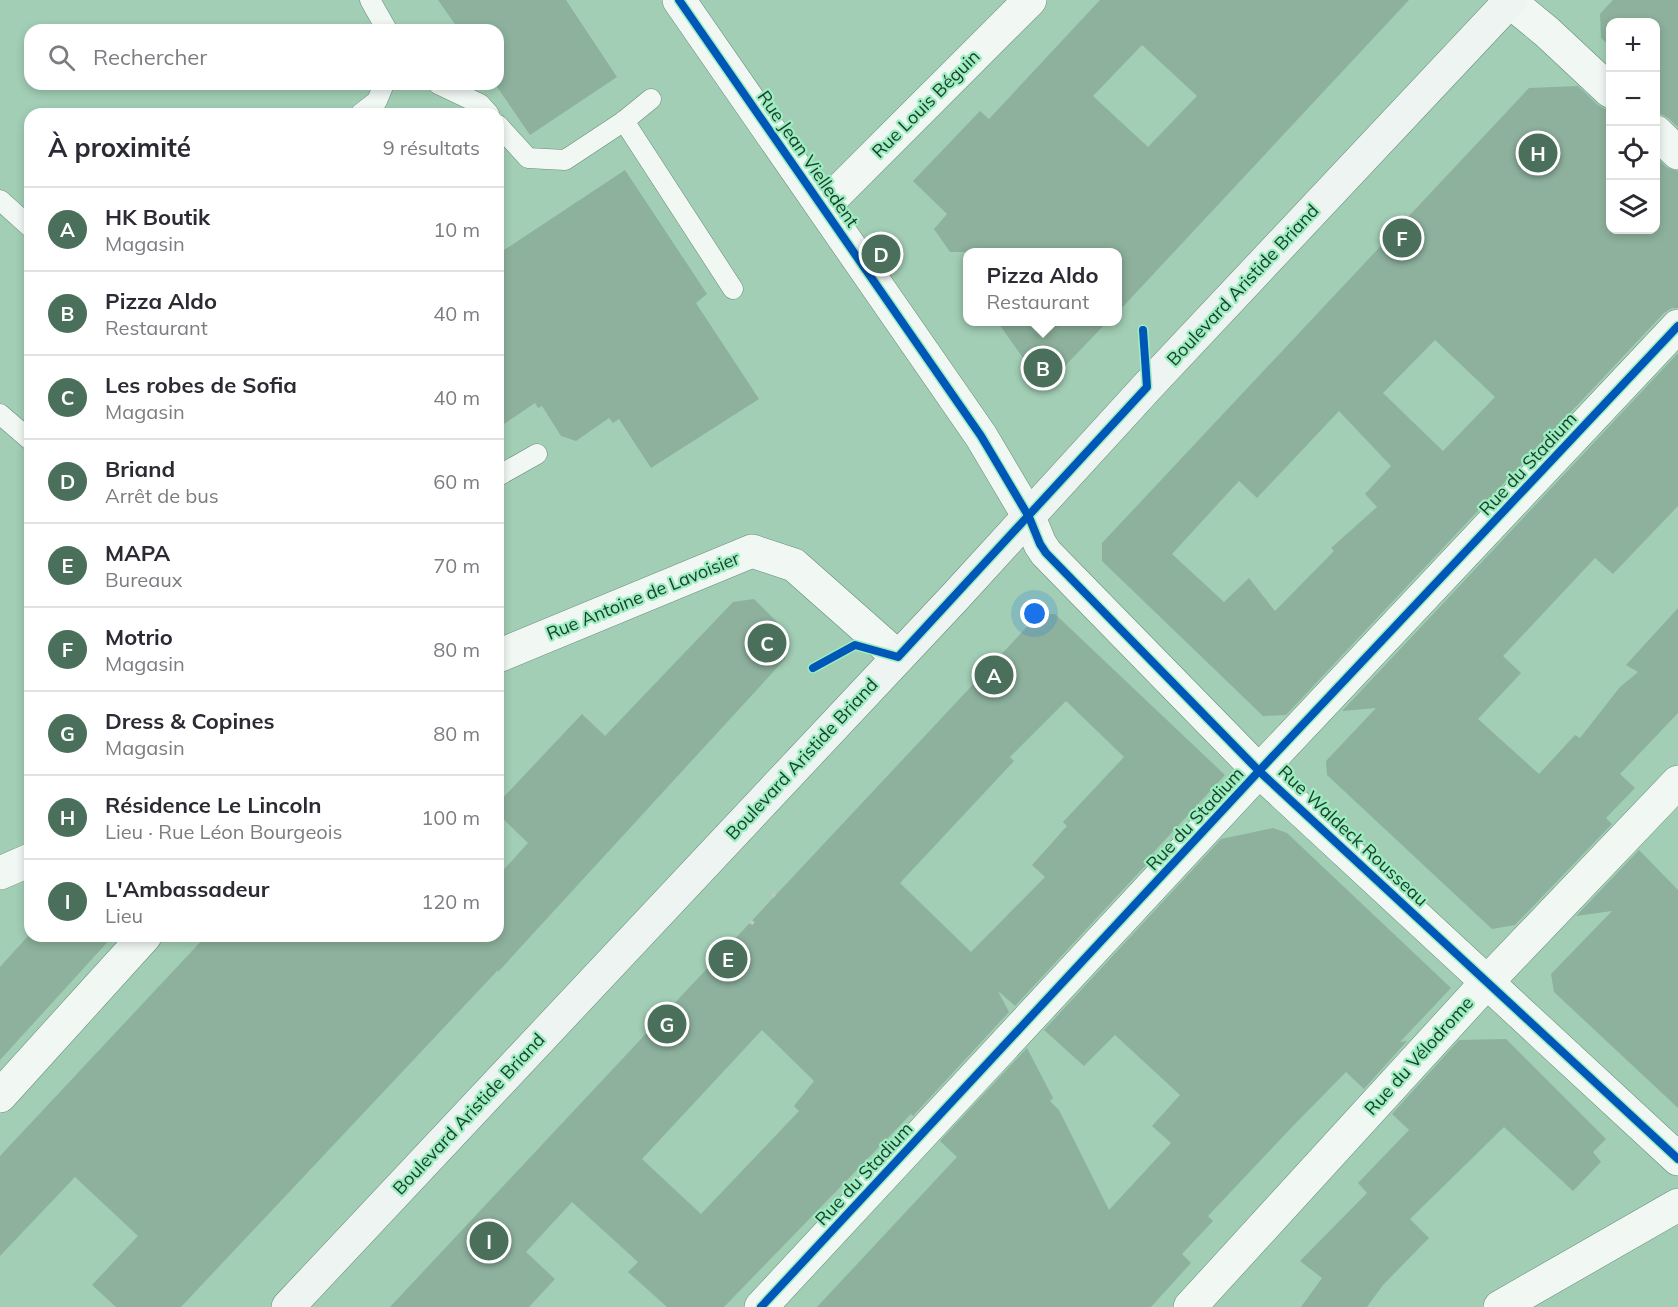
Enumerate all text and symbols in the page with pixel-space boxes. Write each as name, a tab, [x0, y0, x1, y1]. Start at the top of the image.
map controls	[1606, 18, 1660, 234]
button: +	[1606, 18, 1660, 72]
search box	[24, 24, 504, 90]
icon: search	[45, 41, 78, 74]
text: Rechercher	[93, 43, 207, 71]
street label: Rue Louis Béguin	[867, 45, 985, 163]
button: −	[1606, 72, 1660, 126]
street label: Rue Jean Vielledent	[753, 86, 864, 231]
button: locate	[1606, 126, 1660, 180]
pin: H	[1518, 130, 1558, 176]
text: À proximité	[48, 131, 191, 164]
text: 9 résultats	[383, 135, 480, 160]
button: layers	[1606, 180, 1660, 234]
street label: Boulevard Aristide Briand	[1162, 199, 1324, 370]
text: HK Boutik	[105, 203, 210, 231]
pin: F	[1382, 216, 1422, 260]
text: A	[60, 217, 75, 242]
text: 10 m	[433, 217, 480, 242]
text: Magasin	[105, 231, 185, 256]
pin: D	[862, 232, 900, 276]
popup	[963, 248, 1122, 326]
text: Pizza Aldo	[986, 261, 1099, 289]
text: Pizza Aldo	[105, 287, 217, 315]
text: Restaurant	[986, 289, 1089, 314]
text: B	[61, 301, 74, 326]
text: 40 m	[433, 301, 480, 326]
text: Restaurant	[105, 315, 208, 340]
pin: B	[1024, 346, 1062, 391]
text: Les robes de Sofia	[105, 371, 297, 399]
text: C	[61, 385, 74, 410]
text: 40 m	[433, 385, 480, 410]
text: Magasin	[105, 399, 185, 424]
street label: Rue du Stadium	[1474, 407, 1581, 520]
text: Briand	[105, 455, 175, 483]
text: D	[60, 469, 75, 494]
text: 60 m	[433, 469, 480, 494]
text: Arrêt de bus	[105, 483, 219, 508]
text: MAPA	[105, 539, 170, 567]
street label: Rue Antoine de Lavoisier	[543, 546, 743, 645]
text: E	[62, 553, 73, 578]
text: 70 m	[433, 553, 480, 578]
text: Bureaux	[105, 567, 182, 592]
your location	[1020, 599, 1049, 628]
pin: C	[748, 620, 786, 666]
text: Motrio	[105, 623, 173, 651]
text: F	[62, 637, 73, 662]
text: 80 m	[433, 637, 480, 662]
text: Magasin	[105, 651, 185, 676]
pin: A	[974, 652, 1014, 698]
street label: Boulevard Aristide Briand	[721, 673, 883, 844]
text: Dress & Copines	[105, 707, 275, 735]
text: G	[60, 721, 75, 746]
text: 80 m	[433, 721, 480, 746]
text: Magasin	[105, 735, 185, 760]
street label: Rue Waldeck Rousseau	[1274, 760, 1433, 911]
street label: Rue du Stadium	[1141, 762, 1248, 875]
text: Résidence Le Lincoln	[105, 791, 321, 819]
text: H	[60, 805, 75, 830]
text: 100 m	[421, 805, 480, 830]
text: Lieu · Rue Léon Bourgeois	[105, 819, 342, 844]
text: L'Ambassadeur	[105, 875, 269, 903]
text: I	[65, 889, 70, 914]
text: 120 m	[421, 889, 480, 914]
text: Lieu	[105, 903, 143, 928]
pin: E	[708, 936, 748, 982]
street label: Rue du Vélodrome	[1359, 991, 1478, 1120]
pin: G	[648, 1002, 686, 1046]
street label: Boulevard Aristide Briand	[388, 1028, 550, 1199]
street label: Rue du Stadium	[810, 1117, 917, 1230]
pin: I	[470, 1218, 508, 1264]

